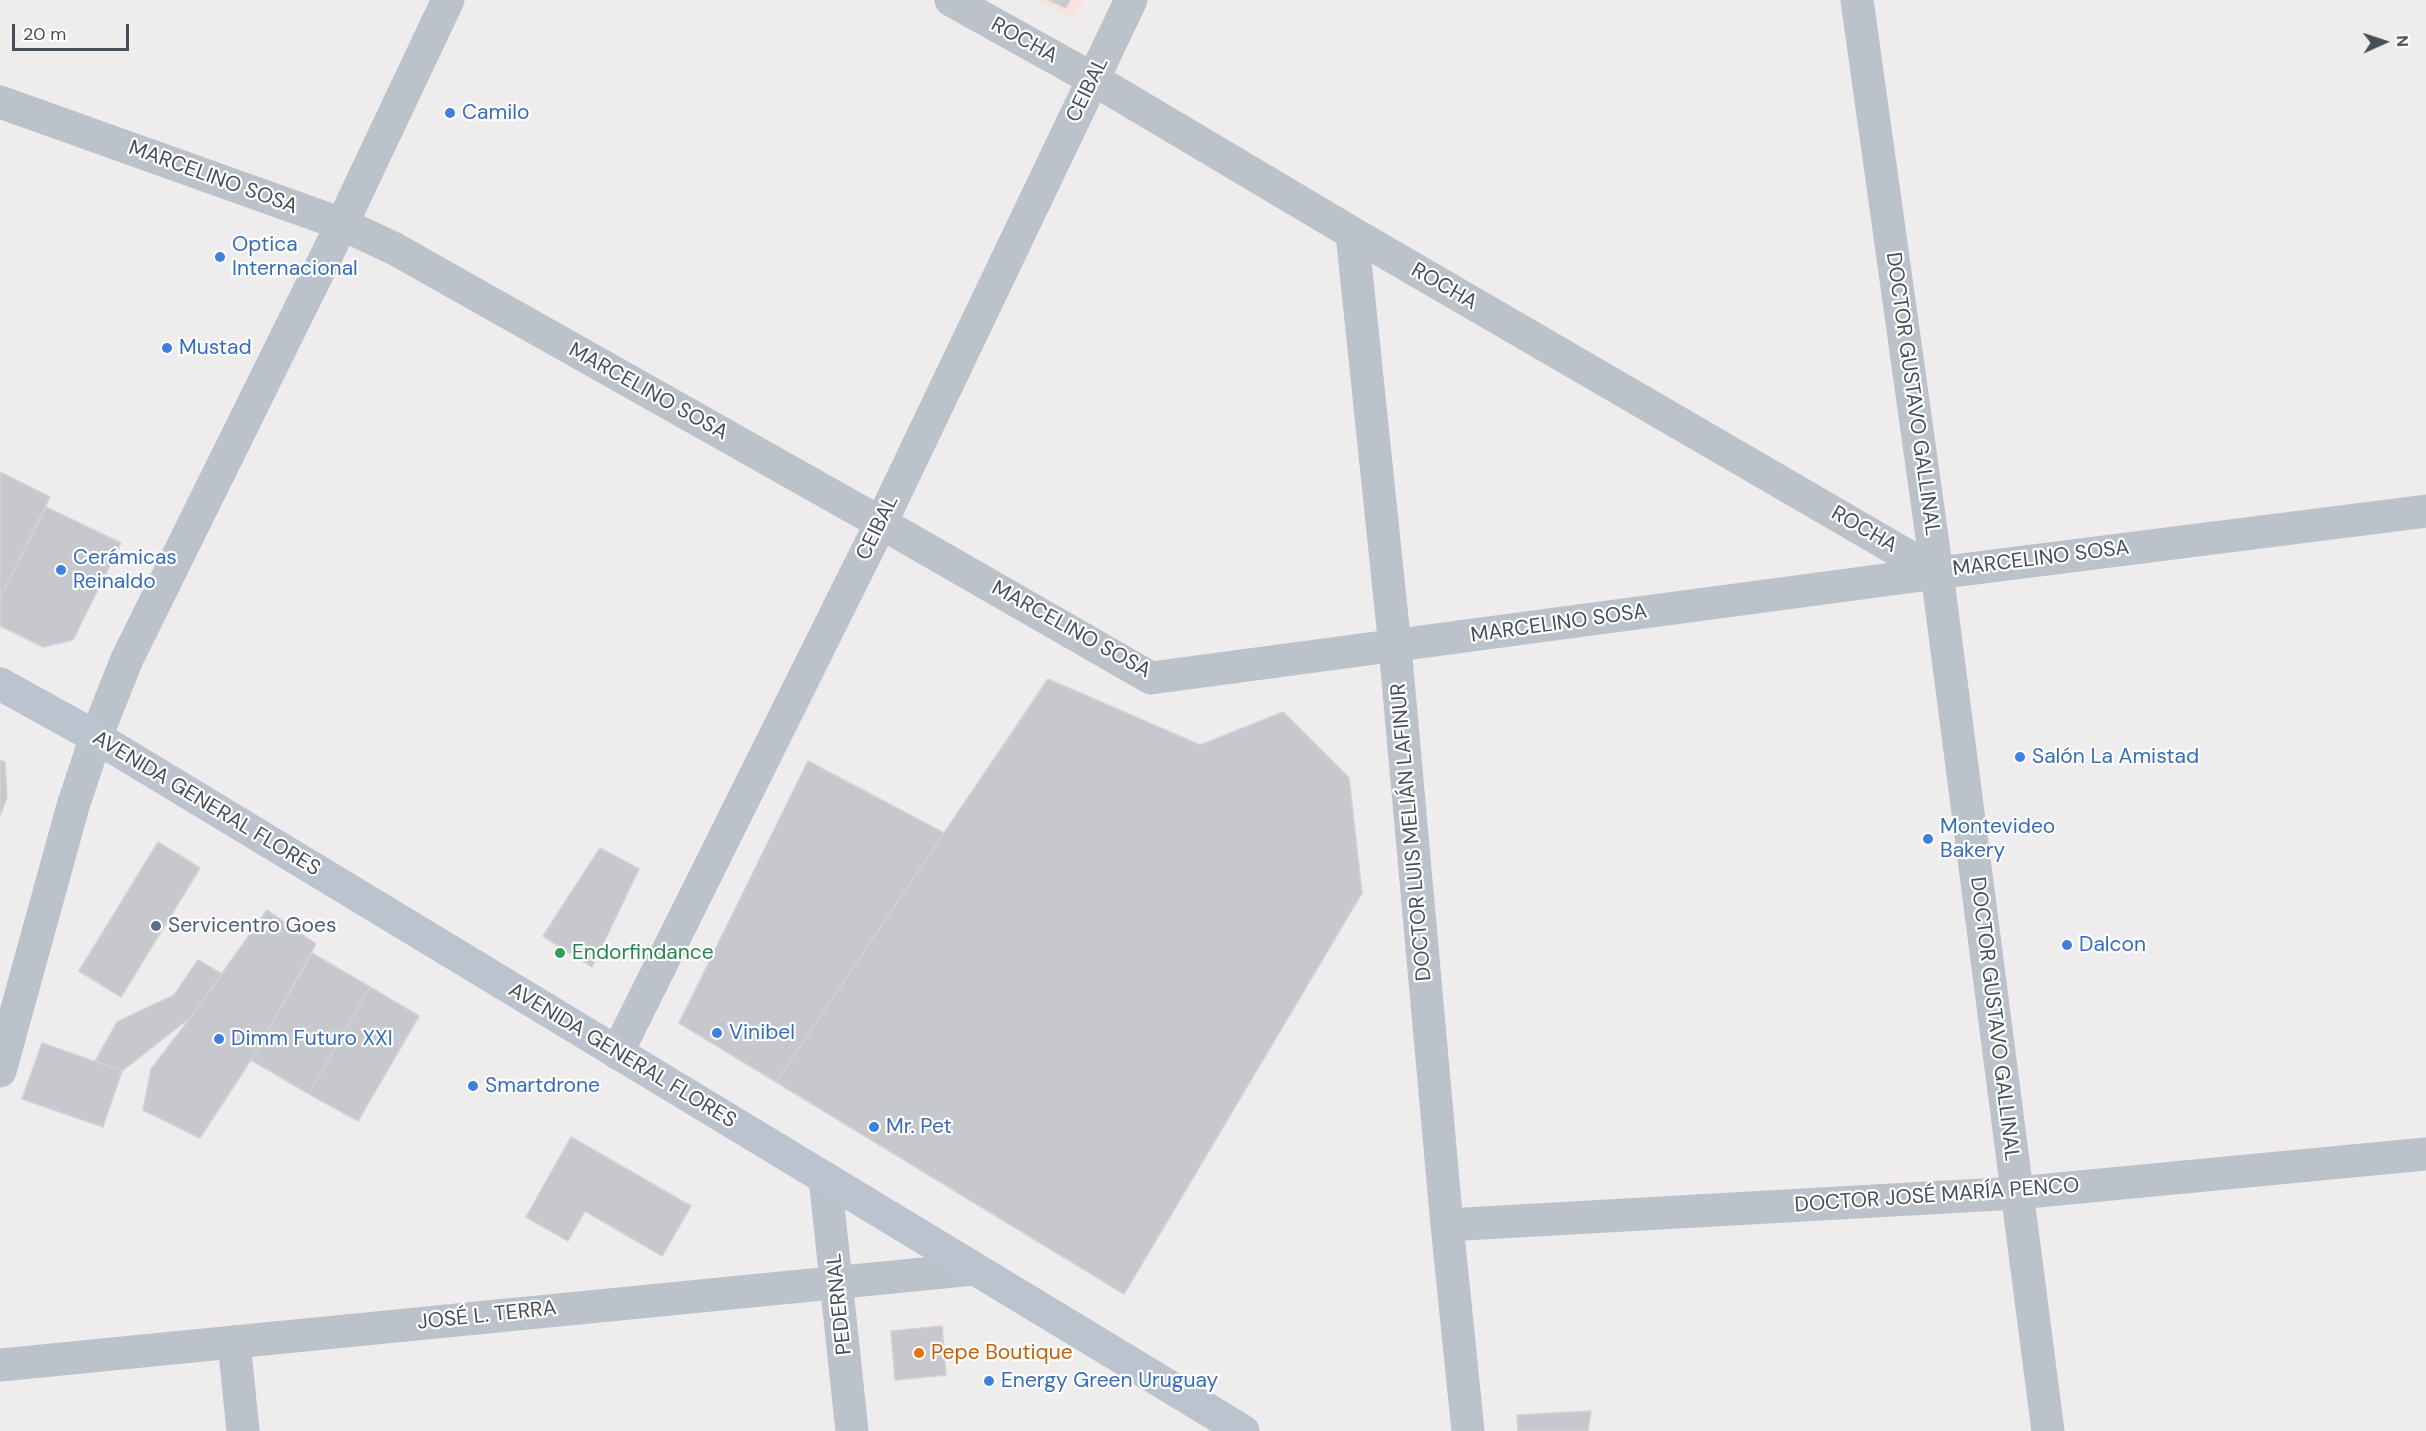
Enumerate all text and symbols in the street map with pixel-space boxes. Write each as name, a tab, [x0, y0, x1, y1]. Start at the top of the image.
scale bar	[15, 12, 132, 50]
north arrow	[2354, 12, 2414, 72]
street label: ROCHA	[986, 13, 1062, 69]
text: 20 m	[23, 22, 66, 46]
text: N	[2392, 35, 2413, 47]
street label: CEIBAL	[1061, 53, 1115, 127]
place label: Camilo	[462, 100, 529, 126]
marker: Camilo	[443, 106, 457, 120]
street label: MARCELINO SOSA	[125, 136, 301, 220]
place label: Optica Internacional	[232, 232, 358, 282]
marker: Optica Internacional	[213, 250, 227, 264]
street label: DOCTOR GUSTAVO GALLINAL	[1880, 251, 1944, 537]
street label: ROCHA	[1407, 258, 1481, 316]
place label: Mustad	[179, 335, 252, 361]
street label: MARCELINO SOSA	[564, 338, 732, 446]
marker: Mustad	[160, 341, 174, 355]
street label: CEIBAL	[851, 491, 905, 565]
street label: ROCHA	[1827, 501, 1901, 559]
street label: MARCELINO SOSA	[1951, 536, 2131, 582]
place label: Cerámicas Reinaldo	[73, 545, 177, 595]
marker: Cerámicas Reinaldo	[54, 563, 68, 577]
street label: MARCELINO SOSA	[987, 576, 1155, 684]
street label: MARCELINO SOSA	[1469, 599, 1649, 649]
street label: DOCTOR LUIS MELIÁN LAFINUR	[1386, 682, 1438, 982]
street label: AVENIDA GENERAL FLORES	[88, 726, 324, 882]
place label: Salón La Amistad	[2032, 744, 2199, 770]
marker: Salón La Amistad	[2013, 750, 2027, 764]
place label: Montevideo Bakery	[1940, 814, 2055, 864]
marker: Montevideo Bakery	[1921, 832, 1935, 846]
street label: DOCTOR GUSTAVO GALLINAL	[1964, 876, 2024, 1162]
place label: Servicentro Goes	[168, 913, 336, 939]
marker: Servicentro Goes	[149, 919, 163, 933]
place label: Dalcon	[2079, 932, 2146, 958]
marker: Dalcon	[2060, 938, 2074, 952]
place label: Endorfindance	[572, 940, 714, 966]
marker: Endorfindance	[553, 946, 567, 960]
street label: AVENIDA GENERAL FLORES	[504, 978, 740, 1134]
place label: Vinibel	[729, 1020, 795, 1046]
place label: Dimm Futuro XXI	[231, 1026, 393, 1052]
marker: Vinibel	[710, 1026, 724, 1040]
marker: Dimm Futuro XXI	[212, 1032, 226, 1046]
place label: Smartdrone	[485, 1073, 600, 1099]
marker: Smartdrone	[466, 1079, 480, 1093]
place label: Mr. Pet	[886, 1114, 952, 1140]
marker: Mr. Pet	[867, 1120, 881, 1134]
street label: DOCTOR JOSÉ MARÍA PENCO	[1794, 1173, 2080, 1219]
street label: PEDERNAL	[822, 1252, 858, 1356]
street label: JOSÉ L. TERRA	[416, 1296, 558, 1336]
place label: Pepe Boutique	[931, 1340, 1073, 1366]
marker: Pepe Boutique	[912, 1346, 926, 1360]
place label: Energy Green Uruguay	[1001, 1368, 1218, 1394]
marker: Energy Green Uruguay	[982, 1374, 996, 1388]

